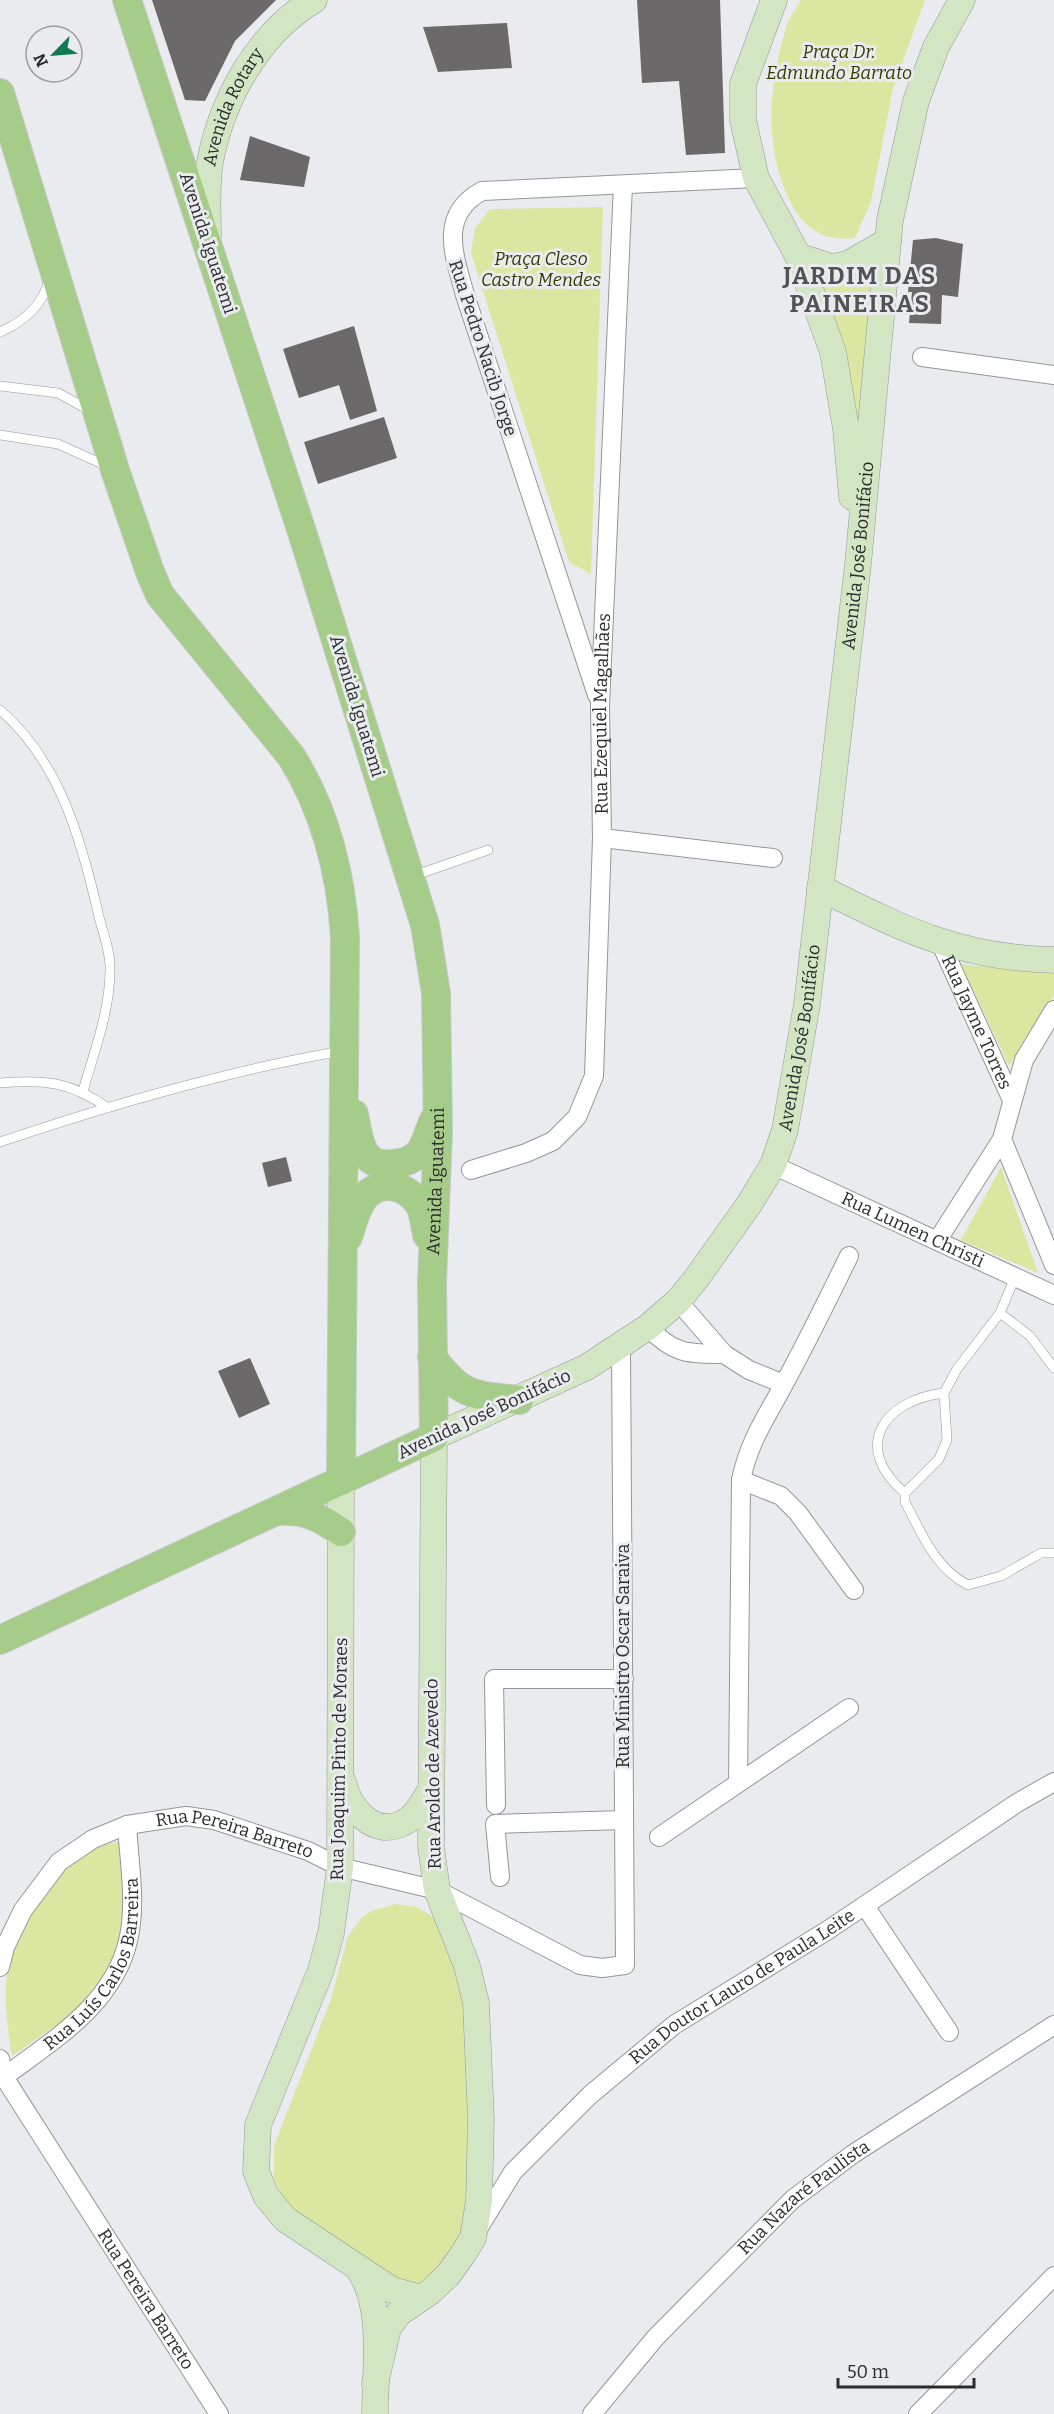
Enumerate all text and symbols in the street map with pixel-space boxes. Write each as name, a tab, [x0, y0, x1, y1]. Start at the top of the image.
north arrow	[24, 24, 84, 84]
park label: Praça Dr. Edmundo Barrato	[766, 41, 912, 84]
street label: Avenida Rotary	[198, 43, 269, 168]
text: N	[30, 51, 52, 70]
street label: Avenida Iguatemi	[175, 170, 241, 316]
park label: Praça Cleso Castro Mendes	[481, 248, 601, 291]
street label: Rua Pedro Nacib Jorge	[444, 257, 522, 439]
district label: JARDIM DAS PAINEIRAS	[781, 262, 937, 318]
street label: Avenida José Bonifácio	[837, 460, 878, 651]
street label: Rua Ezequiel Magalhães	[589, 613, 615, 814]
street label: Avenida Iguatemi	[325, 632, 389, 780]
street label: Avenida José Bonifácio	[774, 943, 825, 1133]
street label: Rua Jayme Torres	[937, 952, 1017, 1093]
street label: Avenida Iguatemi	[422, 1107, 449, 1255]
street label: Rua Lumen Christi	[838, 1187, 988, 1272]
street label: Avenida José Bonifácio	[394, 1364, 574, 1464]
street label: Rua Ministro Oscar Saraiva	[612, 1544, 634, 1768]
street label: Rua Joaquim Pinto de Moraes	[326, 1637, 352, 1881]
street label: Rua Aroldo de Azevedo	[420, 1678, 446, 1870]
street label: Rua Pereira Barreto	[154, 1805, 316, 1863]
street label: Rua Luís Carlos Barreira	[39, 1877, 143, 2055]
street label: Rua Doutor Lauro de Paula Leite	[625, 1904, 859, 2069]
street label: Rua Nazaré Paulista	[733, 2135, 874, 2259]
street label: Rua Pereira Barreto	[93, 2225, 199, 2374]
scale bar	[838, 2351, 974, 2389]
text: 50 m	[847, 2361, 889, 2383]

